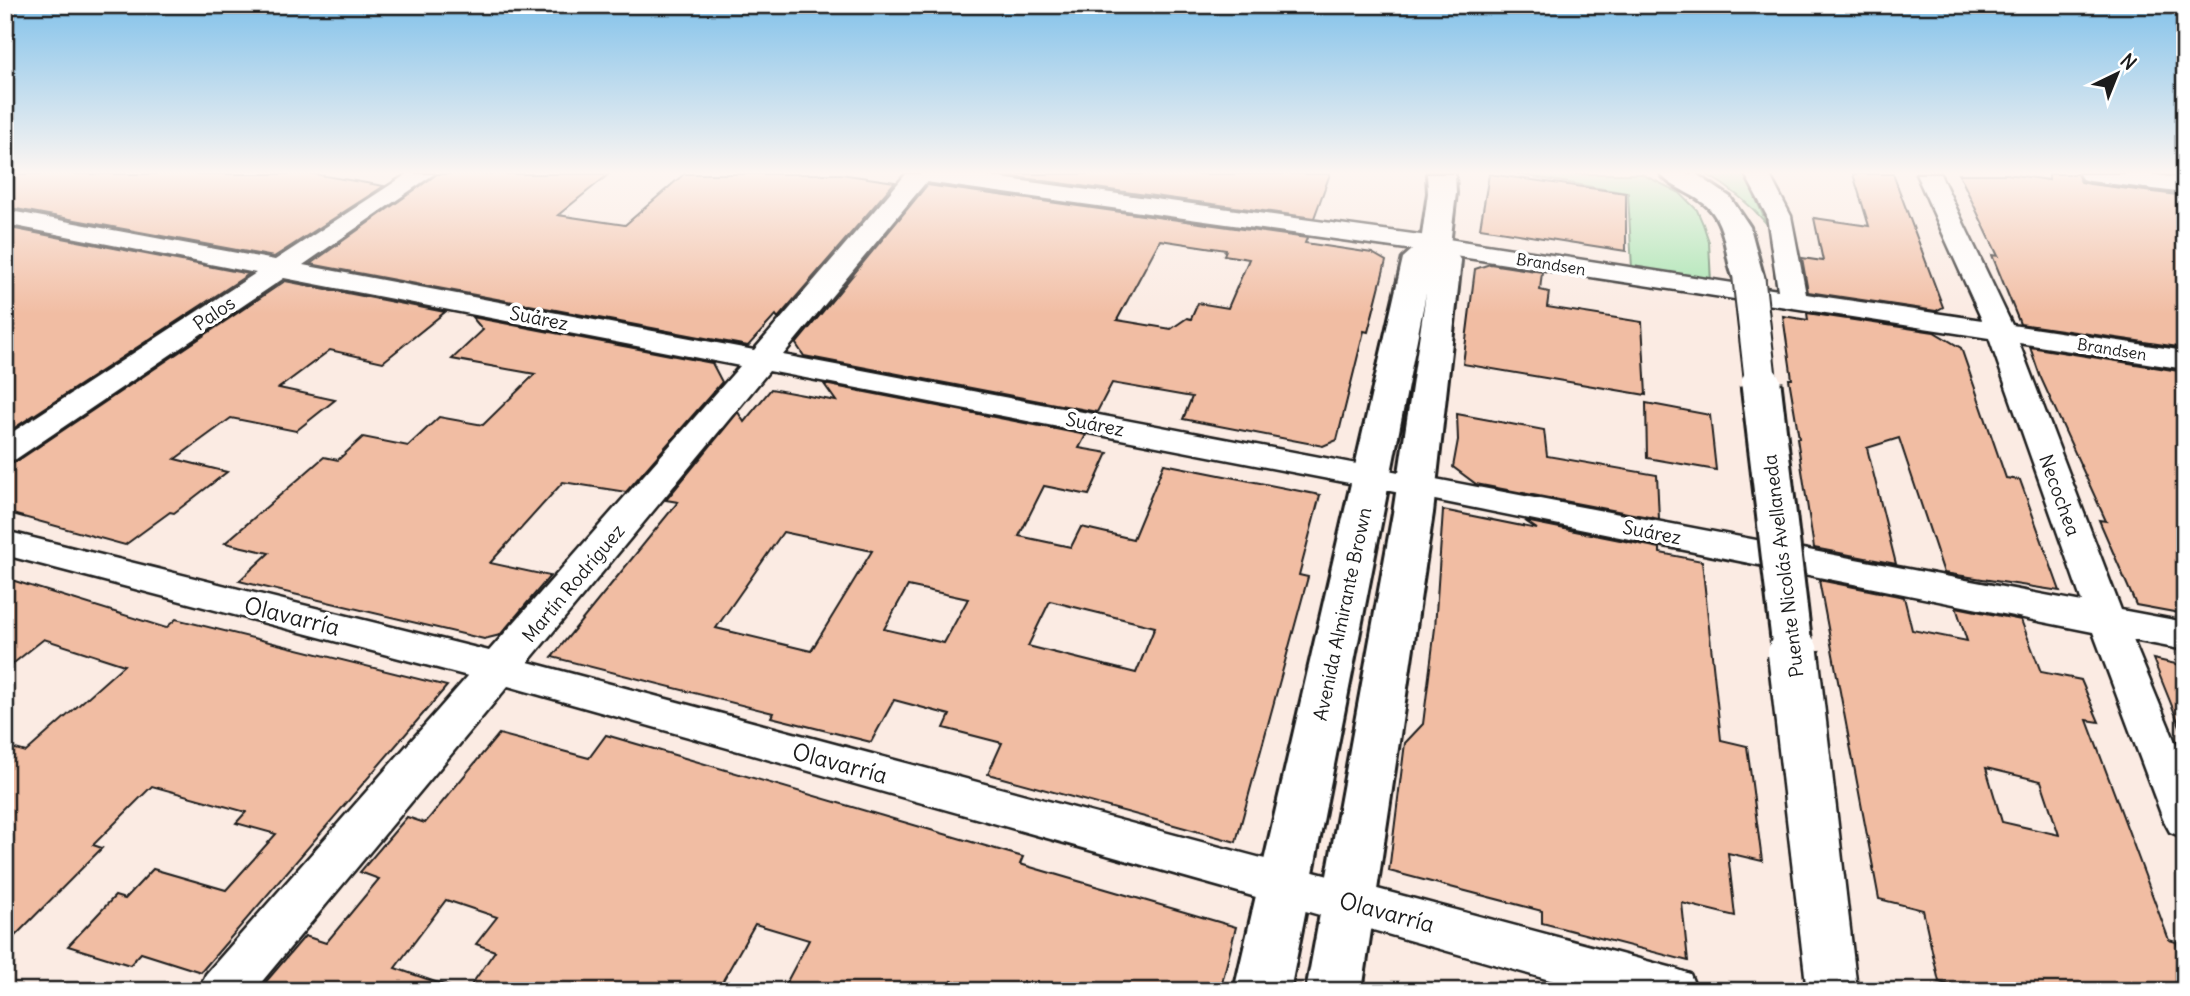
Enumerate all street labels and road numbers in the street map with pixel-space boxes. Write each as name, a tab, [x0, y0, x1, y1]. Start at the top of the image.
street label: Brandsen	[1515, 249, 1587, 279]
street label: Palos	[188, 290, 240, 336]
street label: Suárez	[508, 301, 570, 335]
street label: Brandsen	[2076, 334, 2148, 364]
street label: Suárez	[1064, 407, 1126, 441]
street label: Necochea	[2034, 451, 2086, 539]
street label: Puente Nicolás Avellaneda	[1757, 453, 1809, 679]
street label: Avenida Almirante Brown	[1308, 505, 1376, 723]
street label: Suárez	[1621, 515, 1683, 549]
street label: Martín Rodríguez	[517, 519, 629, 647]
street label: Olavarría	[241, 590, 343, 642]
street label: Olavarría	[789, 736, 891, 790]
street label: Olavarría	[1336, 885, 1438, 939]

